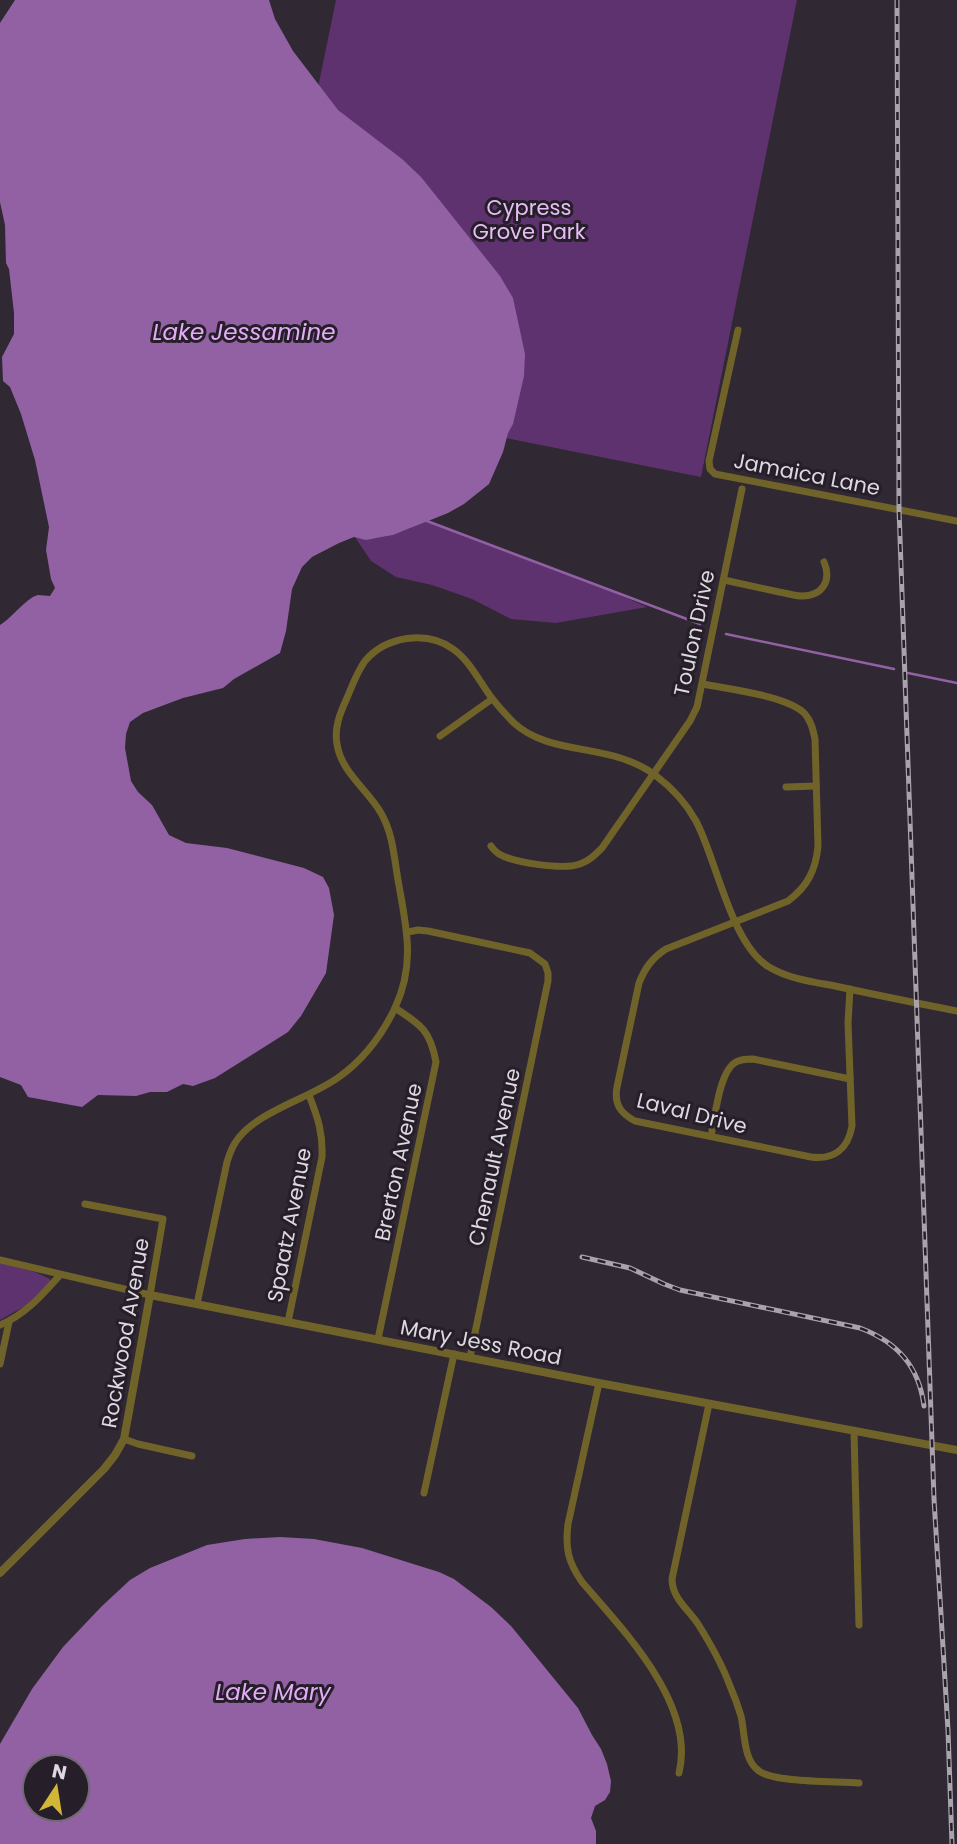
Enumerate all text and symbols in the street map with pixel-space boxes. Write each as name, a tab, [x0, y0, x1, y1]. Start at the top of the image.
park label: Cypress Grove Park	[472, 193, 586, 246]
water label: Lake Jessamine	[153, 316, 335, 348]
street label: Jamaica Lane	[731, 446, 883, 502]
street label: Toulon Drive	[666, 567, 722, 699]
street label: Chenault Avenue	[461, 1065, 527, 1249]
street label: Brerton Avenue	[367, 1080, 429, 1244]
street label: Laval Drive	[634, 1085, 750, 1141]
street label: Spaatz Avenue	[260, 1145, 318, 1305]
street label: Rockwood Avenue	[94, 1236, 156, 1430]
street label: Mary Jess Road	[398, 1312, 564, 1372]
water label: Lake Mary	[215, 1676, 332, 1708]
north arrow	[21, 1753, 91, 1823]
text: N	[50, 1757, 69, 1787]

